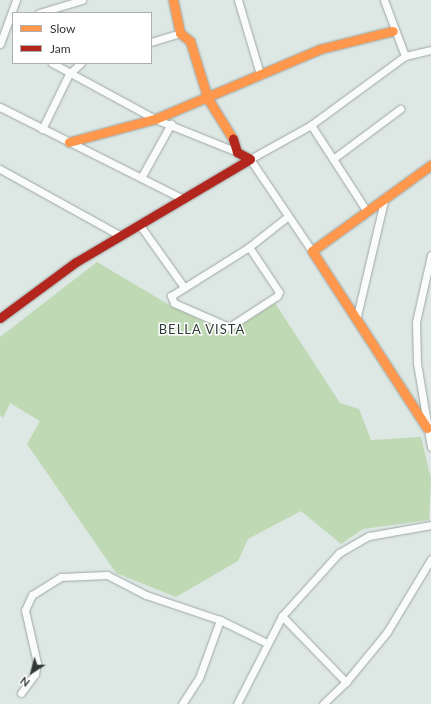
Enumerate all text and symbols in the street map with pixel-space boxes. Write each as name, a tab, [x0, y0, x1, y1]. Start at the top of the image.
legend	[12, 12, 152, 64]
text: Slow	[50, 21, 75, 36]
text: Jam	[50, 41, 71, 56]
district label: BELLA VISTA	[158, 321, 246, 337]
north arrow	[12, 652, 52, 692]
text: N	[17, 674, 32, 690]

